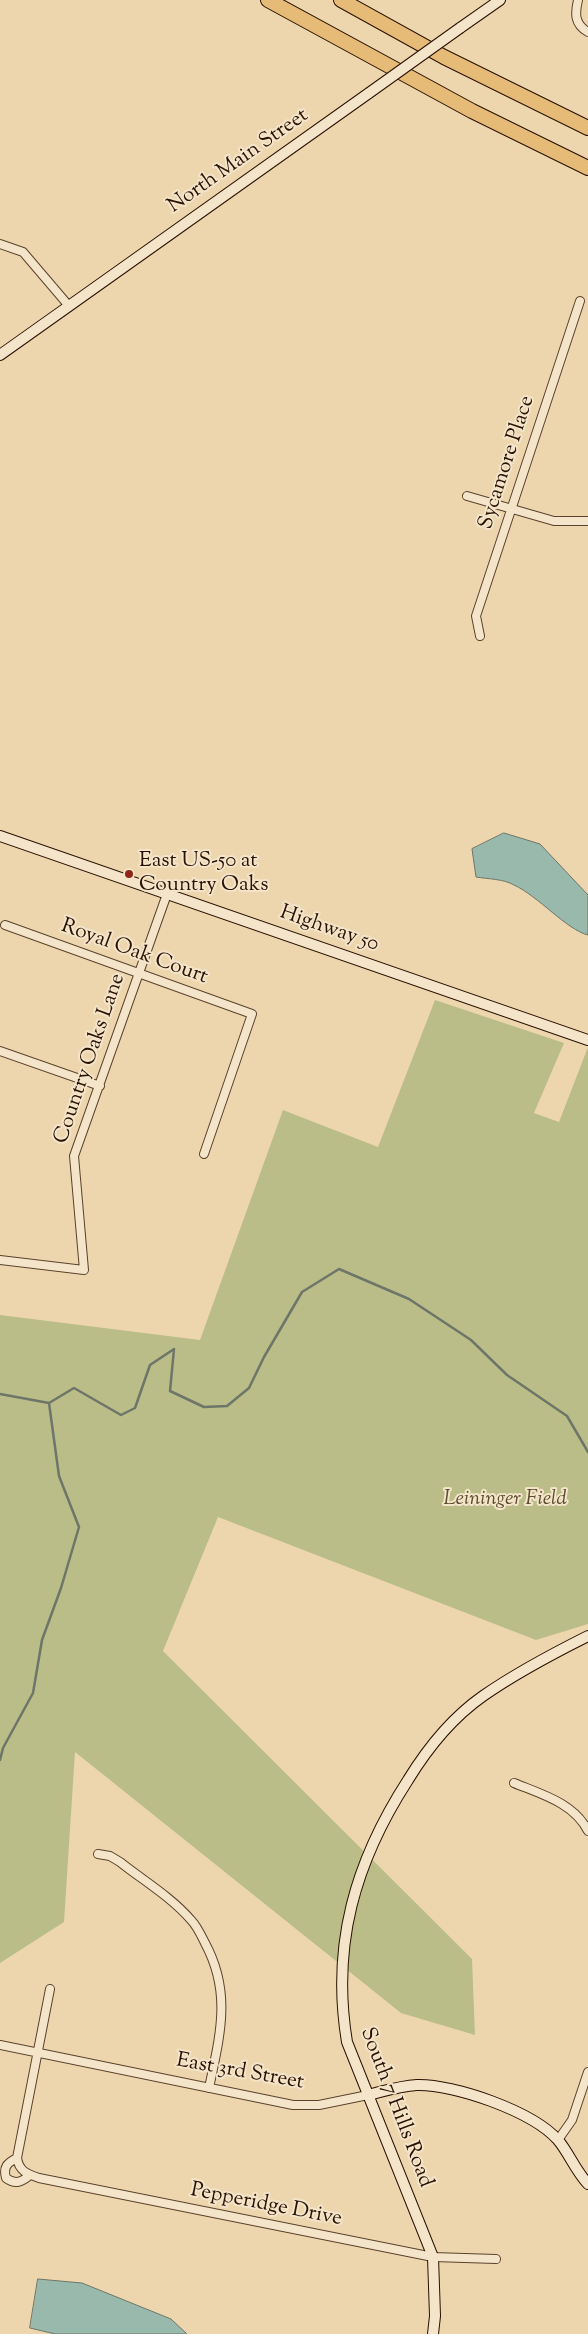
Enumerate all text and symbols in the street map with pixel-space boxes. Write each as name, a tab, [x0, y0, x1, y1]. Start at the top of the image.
street label: North Main Street	[164, 104, 314, 220]
street label: Sycamore Place	[475, 393, 541, 533]
place label: East US-50 at Country Oaks	[139, 849, 268, 899]
marker: East US-50 at Country Oaks	[123, 868, 135, 880]
street label: Highway 50	[276, 901, 382, 959]
street label: Royal Oak Court	[57, 915, 211, 991]
street label: Country Oaks Lane	[50, 971, 132, 1147]
park label: Leininger Field	[443, 1487, 567, 1513]
street label: South 7 Hills Road	[353, 2024, 437, 2192]
street label: East 3rd Street	[174, 2049, 306, 2097]
street label: Pepperidge Drive	[188, 2179, 344, 2233]

